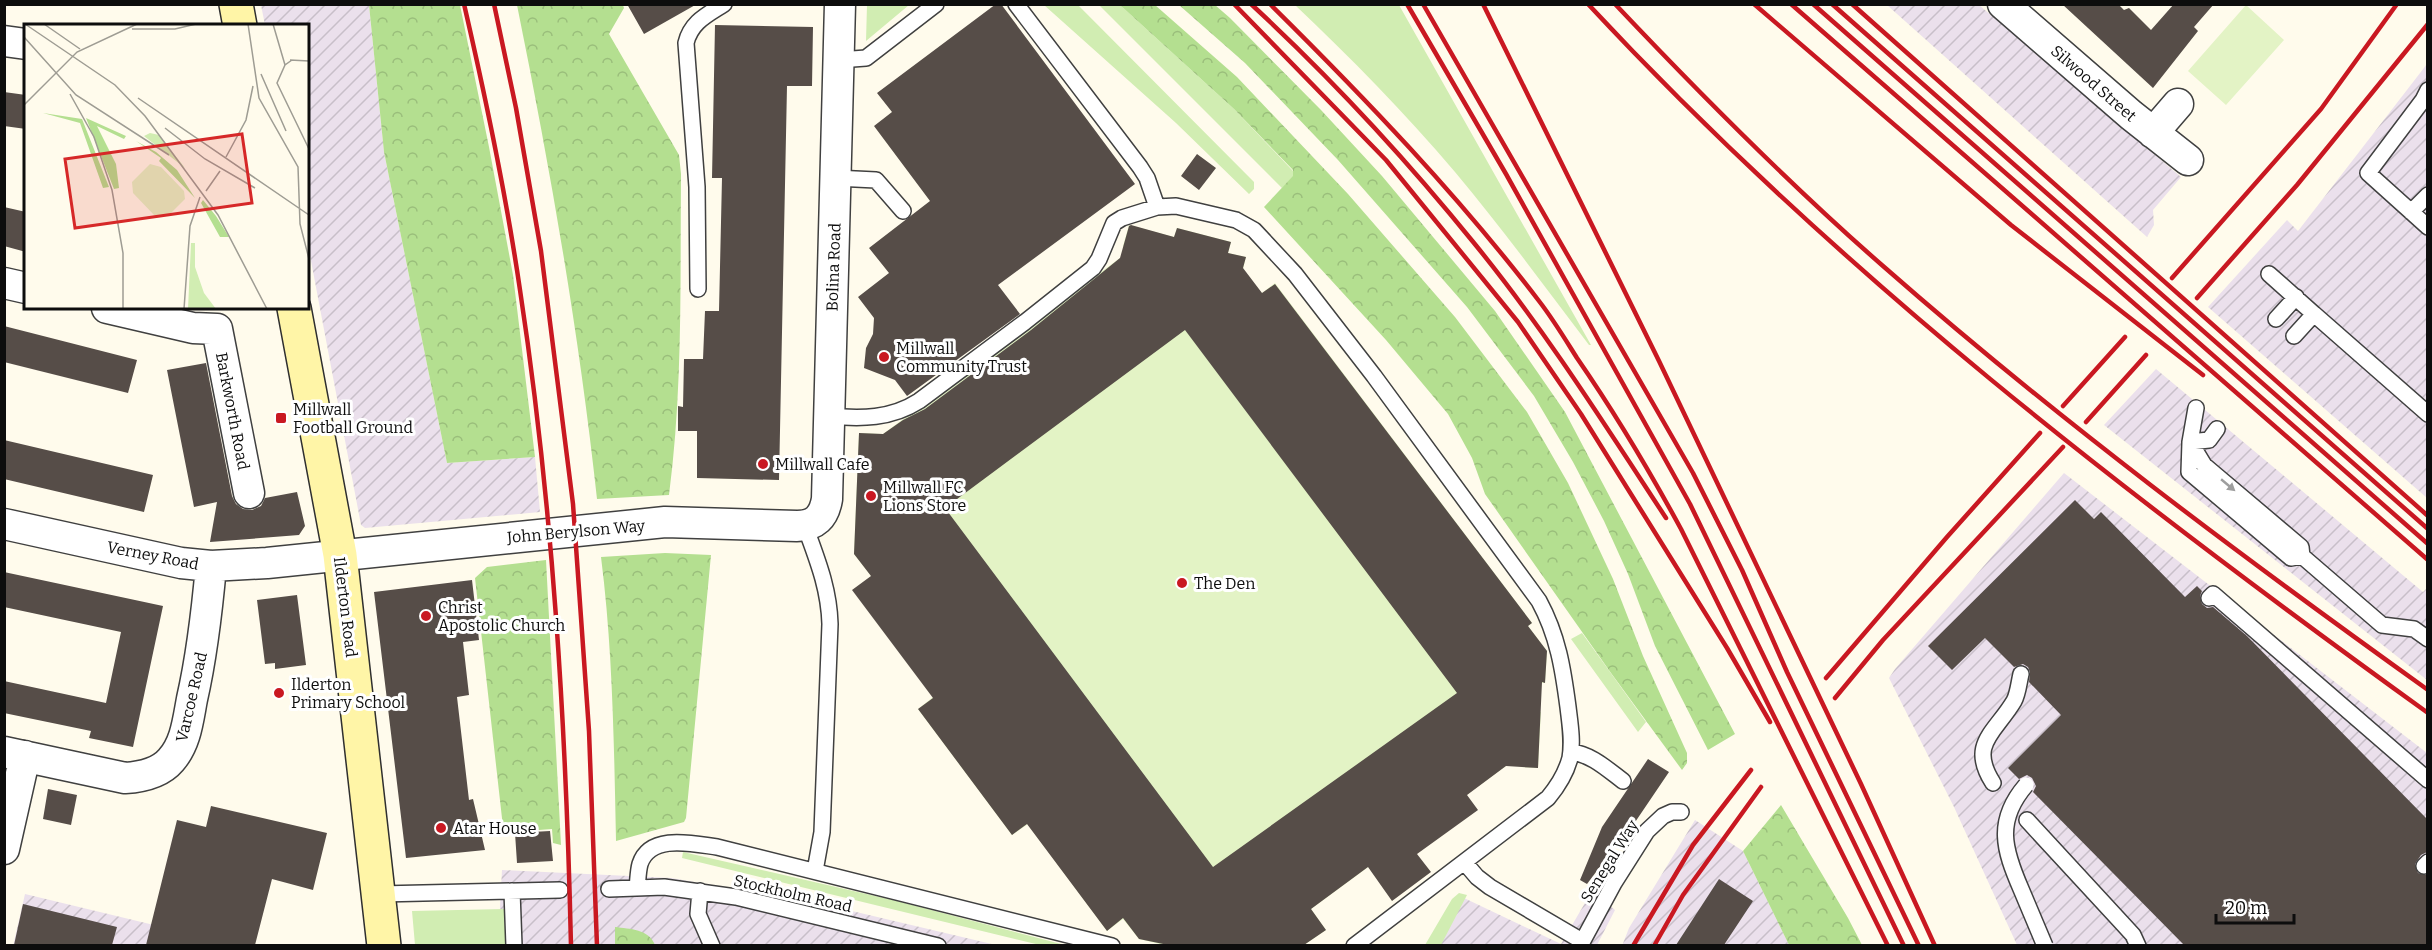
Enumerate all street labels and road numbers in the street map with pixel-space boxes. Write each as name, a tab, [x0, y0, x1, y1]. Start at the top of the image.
street label: Silwood Street	[2047, 41, 2140, 126]
street label: Bolina Road	[822, 222, 845, 312]
street label: Barkworth Road	[212, 351, 253, 472]
street label: John Berylson Way	[505, 516, 646, 547]
street label: Verney Road	[105, 537, 201, 574]
street label: Ilderton Road	[330, 556, 361, 659]
street label: Varcoe Road	[172, 650, 211, 744]
street label: Senegal Way	[1576, 816, 1643, 906]
street label: Stockholm Road	[732, 871, 854, 916]

